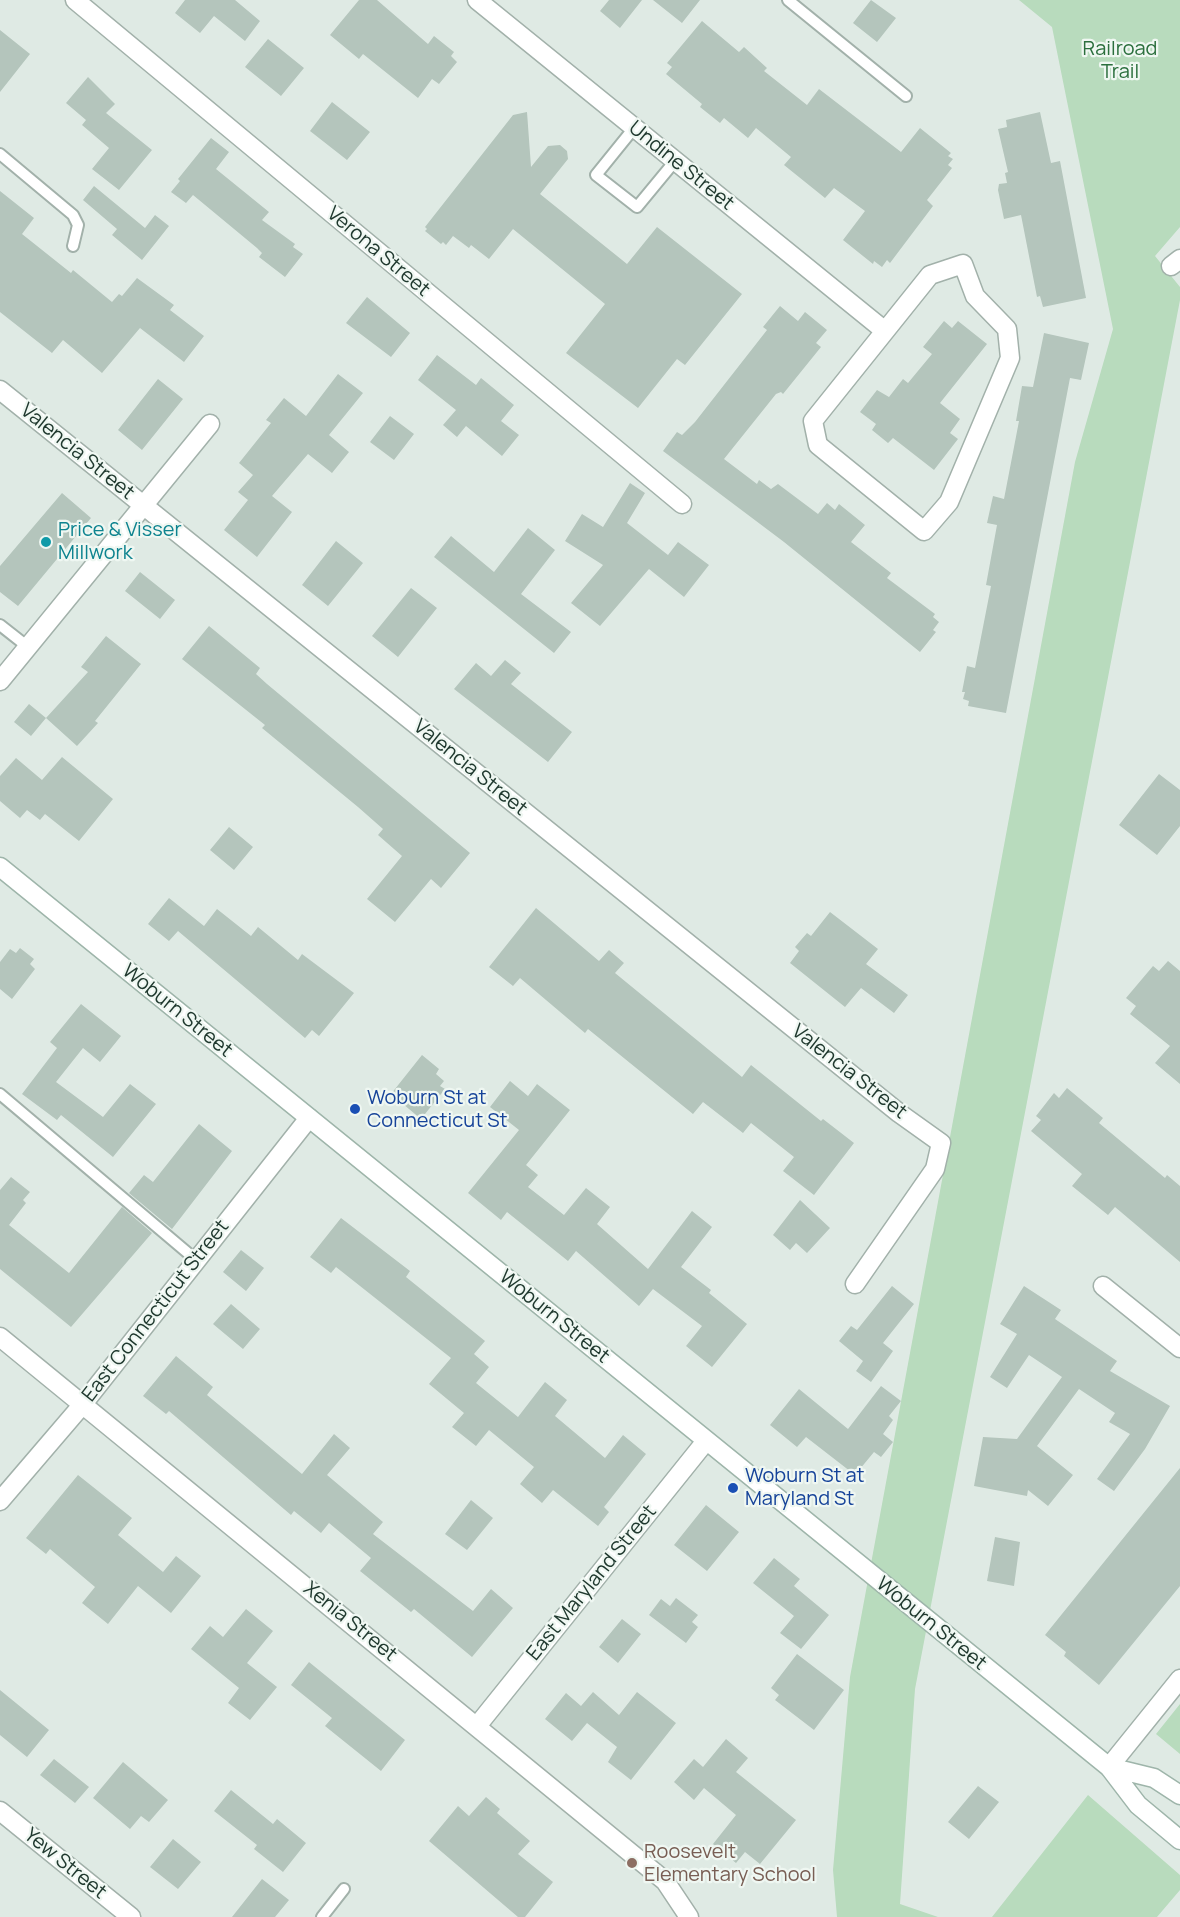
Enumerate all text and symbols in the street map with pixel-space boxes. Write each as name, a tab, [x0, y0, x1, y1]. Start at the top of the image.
park label: Railroad Trail	[1083, 37, 1157, 84]
street label: Undine Street	[623, 116, 739, 216]
street label: Verona Street	[322, 202, 434, 302]
street label: Valencia Street	[15, 399, 139, 505]
place label: Price & Visser Millwork	[58, 518, 182, 565]
marker: Price & Visser Millwork	[39, 535, 53, 549]
street label: Valencia Street	[408, 715, 532, 821]
street label: Woburn Street	[117, 959, 237, 1063]
street label: Valencia Street	[787, 1020, 911, 1124]
place label: Woburn St at Connecticut St	[367, 1086, 508, 1133]
marker: Woburn St at Connecticut St	[348, 1102, 362, 1116]
street label: East Connecticut Street	[78, 1215, 234, 1407]
street label: Woburn Street	[494, 1265, 614, 1369]
place label: Woburn St at Maryland St	[745, 1464, 865, 1511]
marker: Woburn St at Maryland St	[726, 1481, 740, 1495]
street label: East Maryland Street	[522, 1501, 662, 1665]
street label: Woburn Street	[871, 1572, 991, 1676]
street label: Xenia Street	[298, 1577, 402, 1667]
street label: Yew Street	[19, 1824, 111, 1904]
place label: Roosevelt Elementary School	[644, 1840, 816, 1887]
marker: Roosevelt Elementary School	[625, 1856, 639, 1870]

